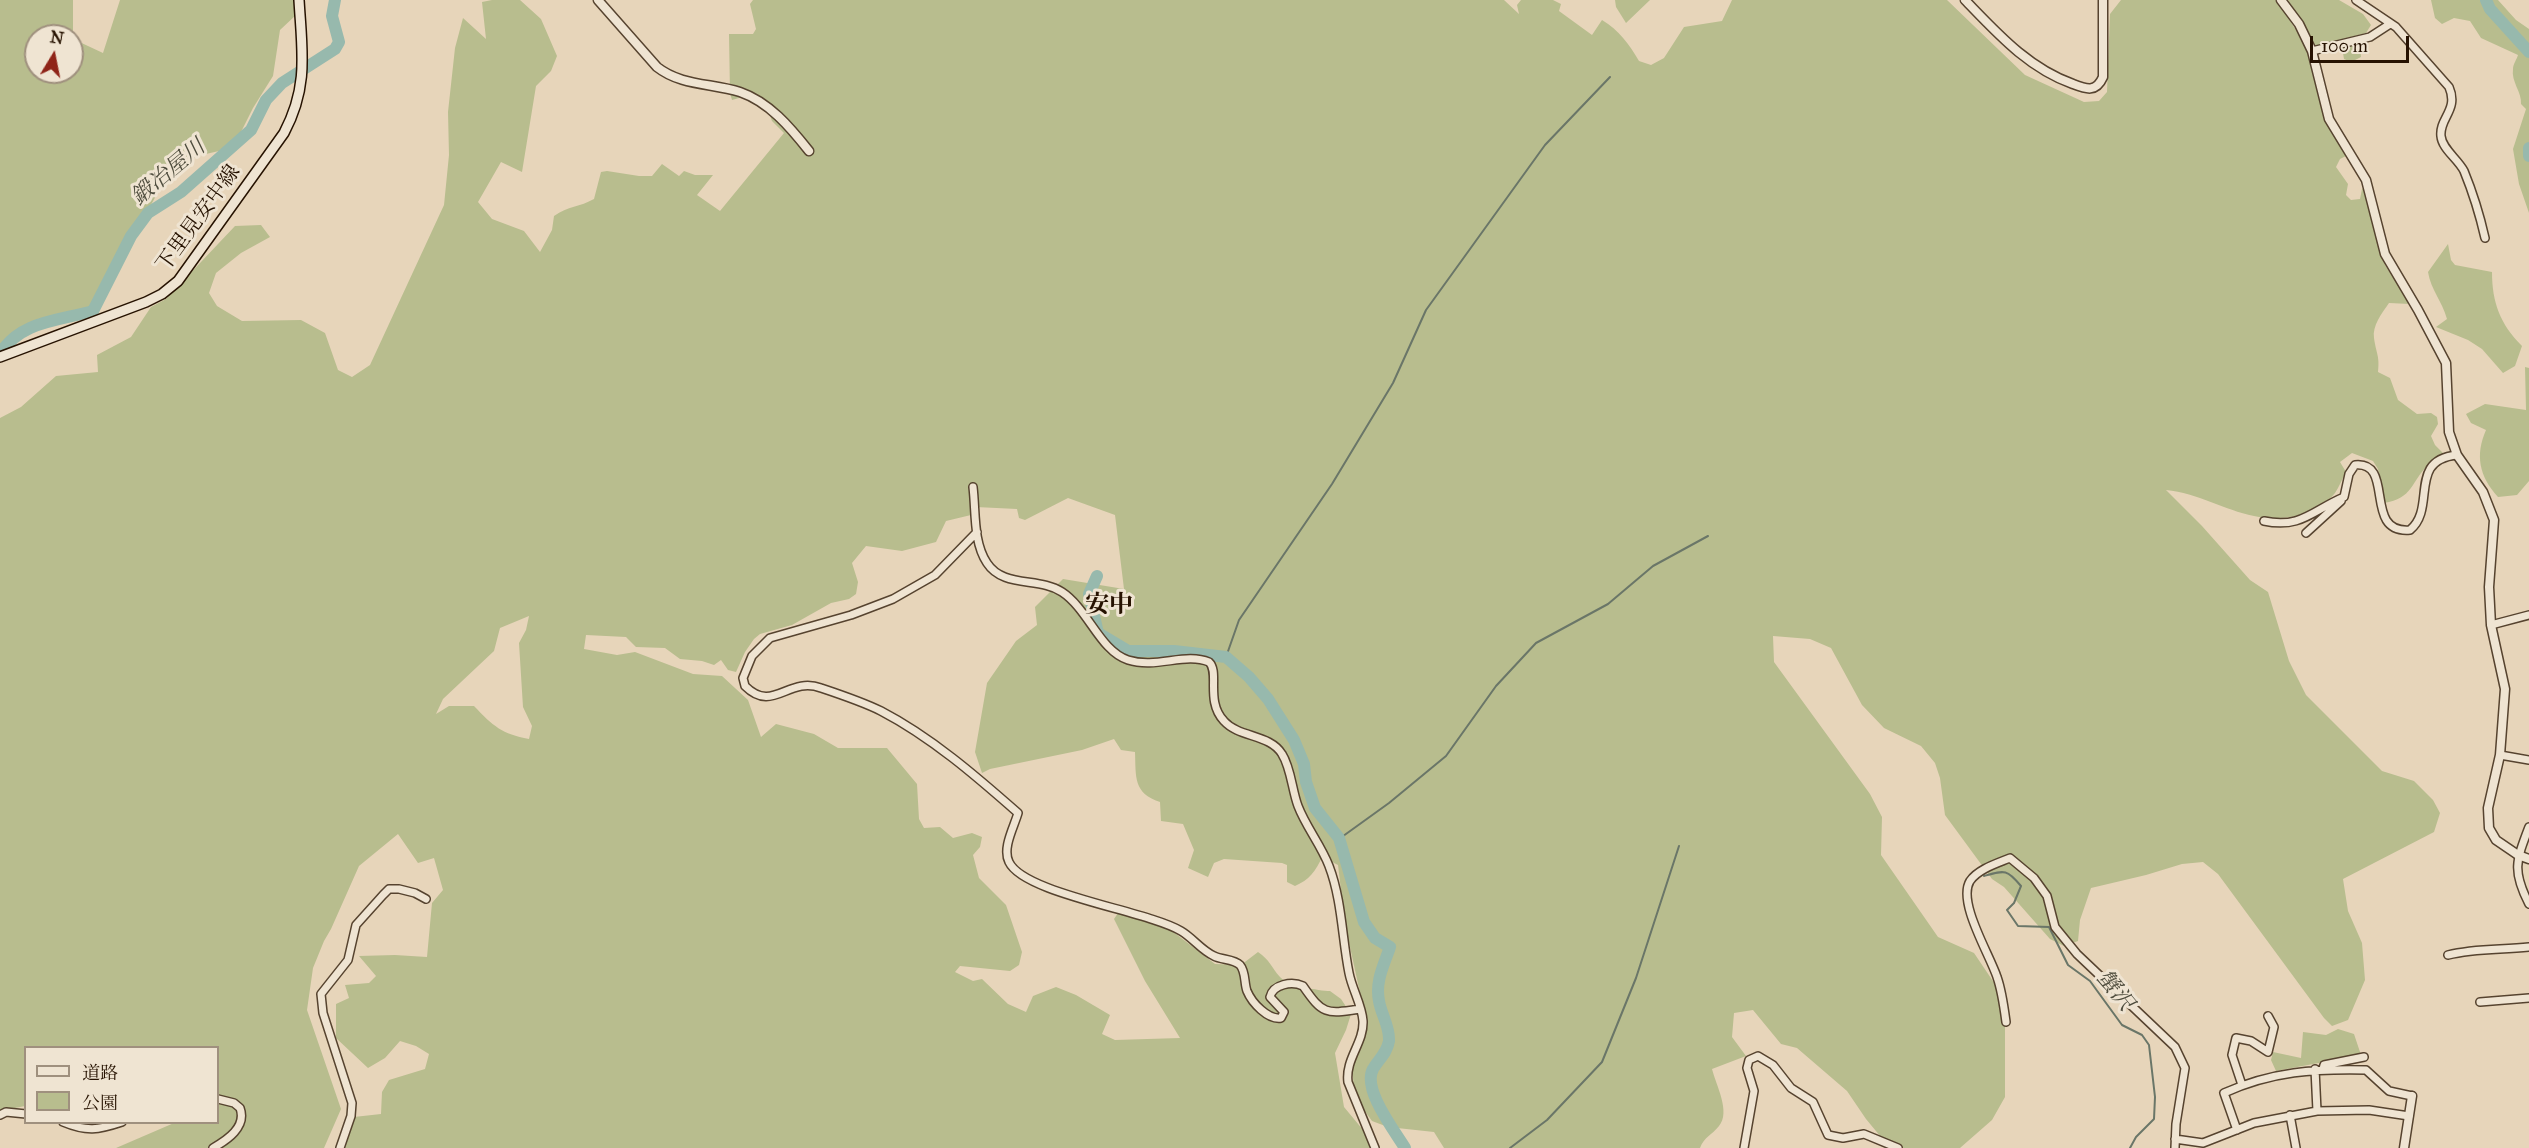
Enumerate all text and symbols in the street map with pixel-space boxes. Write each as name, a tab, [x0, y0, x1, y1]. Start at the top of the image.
north arrow	[24, 24, 84, 84]
scale bar	[2313, 24, 2412, 62]
text: N	[49, 27, 65, 48]
text: 100 m	[2321, 35, 2368, 57]
water label: 鍛冶屋川	[127, 135, 211, 211]
street label: 下里見安中線	[152, 161, 246, 277]
district label: 安中	[1085, 592, 1133, 620]
water label: 蟹沢	[2090, 966, 2138, 1016]
legend	[24, 1046, 219, 1124]
text: 道路	[82, 1062, 118, 1084]
text: 公園	[82, 1092, 118, 1114]

